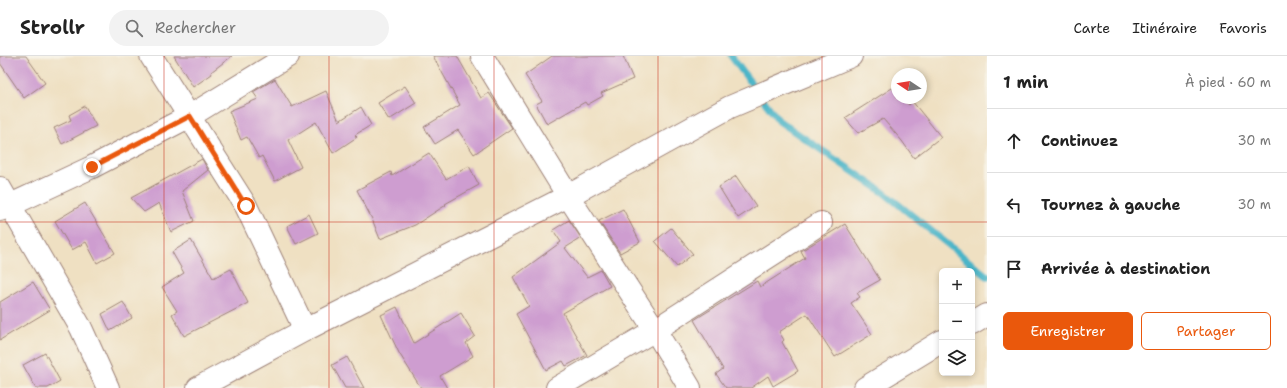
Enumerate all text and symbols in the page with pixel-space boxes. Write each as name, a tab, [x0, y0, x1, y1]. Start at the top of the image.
search box	[109, 10, 389, 46]
text: Strollr	[20, 15, 85, 40]
icon: search	[123, 17, 145, 39]
text: Rechercher	[155, 18, 236, 38]
text: Carte	[1073, 19, 1110, 37]
text: Itinéraire	[1132, 19, 1197, 37]
text: Favoris	[1219, 19, 1267, 37]
north arrow	[891, 68, 927, 104]
text: 1 min	[1003, 71, 1048, 93]
text: À pied · 60 m	[1185, 74, 1271, 91]
icon: ahead	[1003, 130, 1025, 152]
text: Continuez	[1041, 131, 1118, 151]
text: 30 m	[1237, 132, 1271, 149]
route end	[83, 158, 101, 176]
icon: left	[1003, 194, 1025, 216]
text: Tournez à gauche	[1041, 195, 1181, 215]
text: 30 m	[1237, 196, 1271, 213]
route start	[237, 197, 255, 215]
icon: arrive	[1003, 258, 1025, 280]
text: Arrivée à destination	[1041, 259, 1210, 279]
map controls	[939, 268, 975, 376]
button: +	[939, 268, 975, 304]
button: −	[939, 304, 975, 340]
button: Enregistrer	[1003, 312, 1133, 350]
button: Partager	[1141, 312, 1271, 350]
button: layers	[939, 340, 975, 376]

